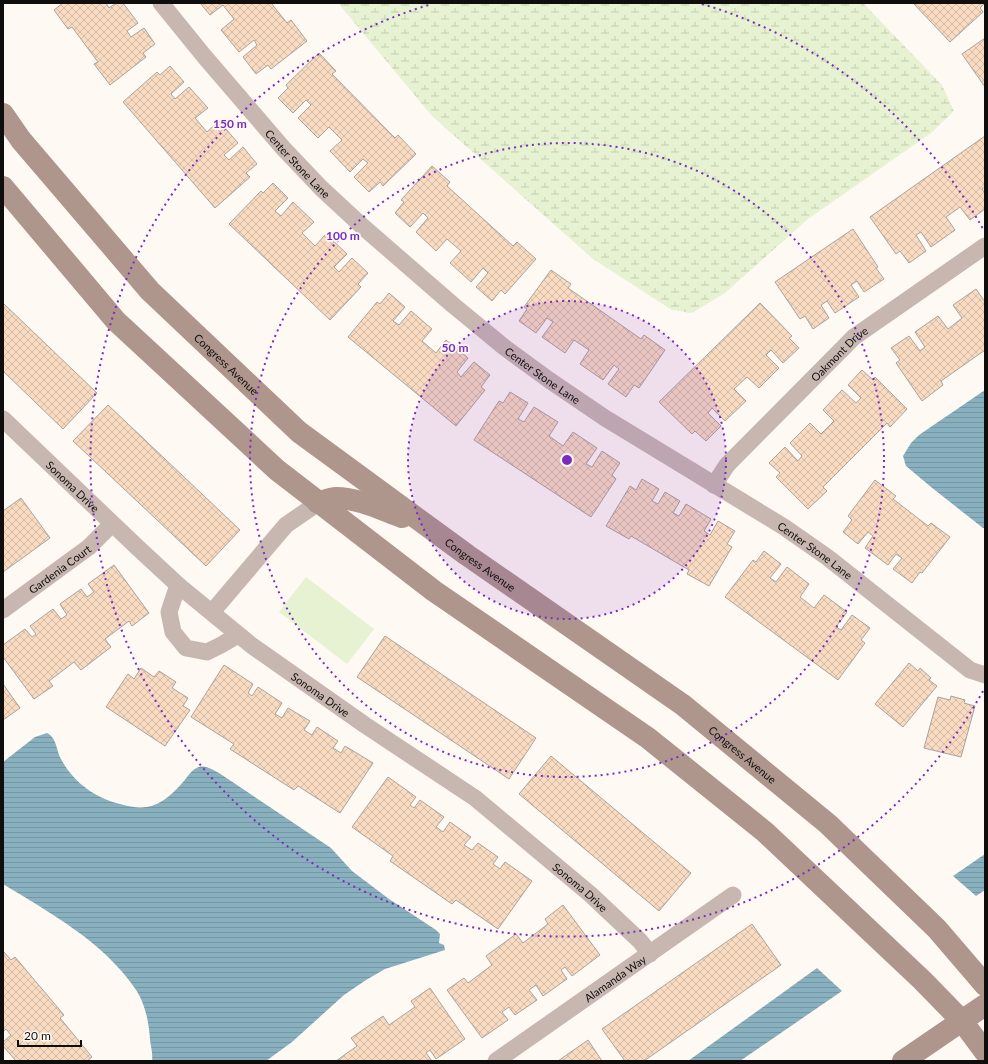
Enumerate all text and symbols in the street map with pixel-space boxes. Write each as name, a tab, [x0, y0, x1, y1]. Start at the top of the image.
text: 150 m	[213, 116, 247, 131]
street label: Center Stone Lane	[263, 126, 334, 200]
text: 100 m	[326, 228, 360, 243]
street label: Oakmont Drive	[808, 323, 870, 384]
street label: Congress Avenue	[192, 330, 262, 397]
text: 50 m	[442, 340, 468, 355]
street label: Center Stone Lane	[503, 344, 583, 406]
centre of rings	[560, 453, 574, 467]
street label: Sonoma Drive	[44, 458, 102, 514]
street label: Center Stone Lane	[776, 518, 855, 581]
street label: Congress Avenue	[443, 535, 519, 594]
street label: Gardenia Court	[26, 542, 93, 596]
street label: Sonoma Drive	[289, 669, 353, 719]
street label: Congress Avenue	[707, 723, 779, 786]
street label: Sonoma Drive	[551, 860, 611, 914]
street label: Alamanda Way	[581, 952, 648, 1004]
scale bar	[18, 1022, 81, 1048]
text: 20 m	[24, 1028, 51, 1043]

